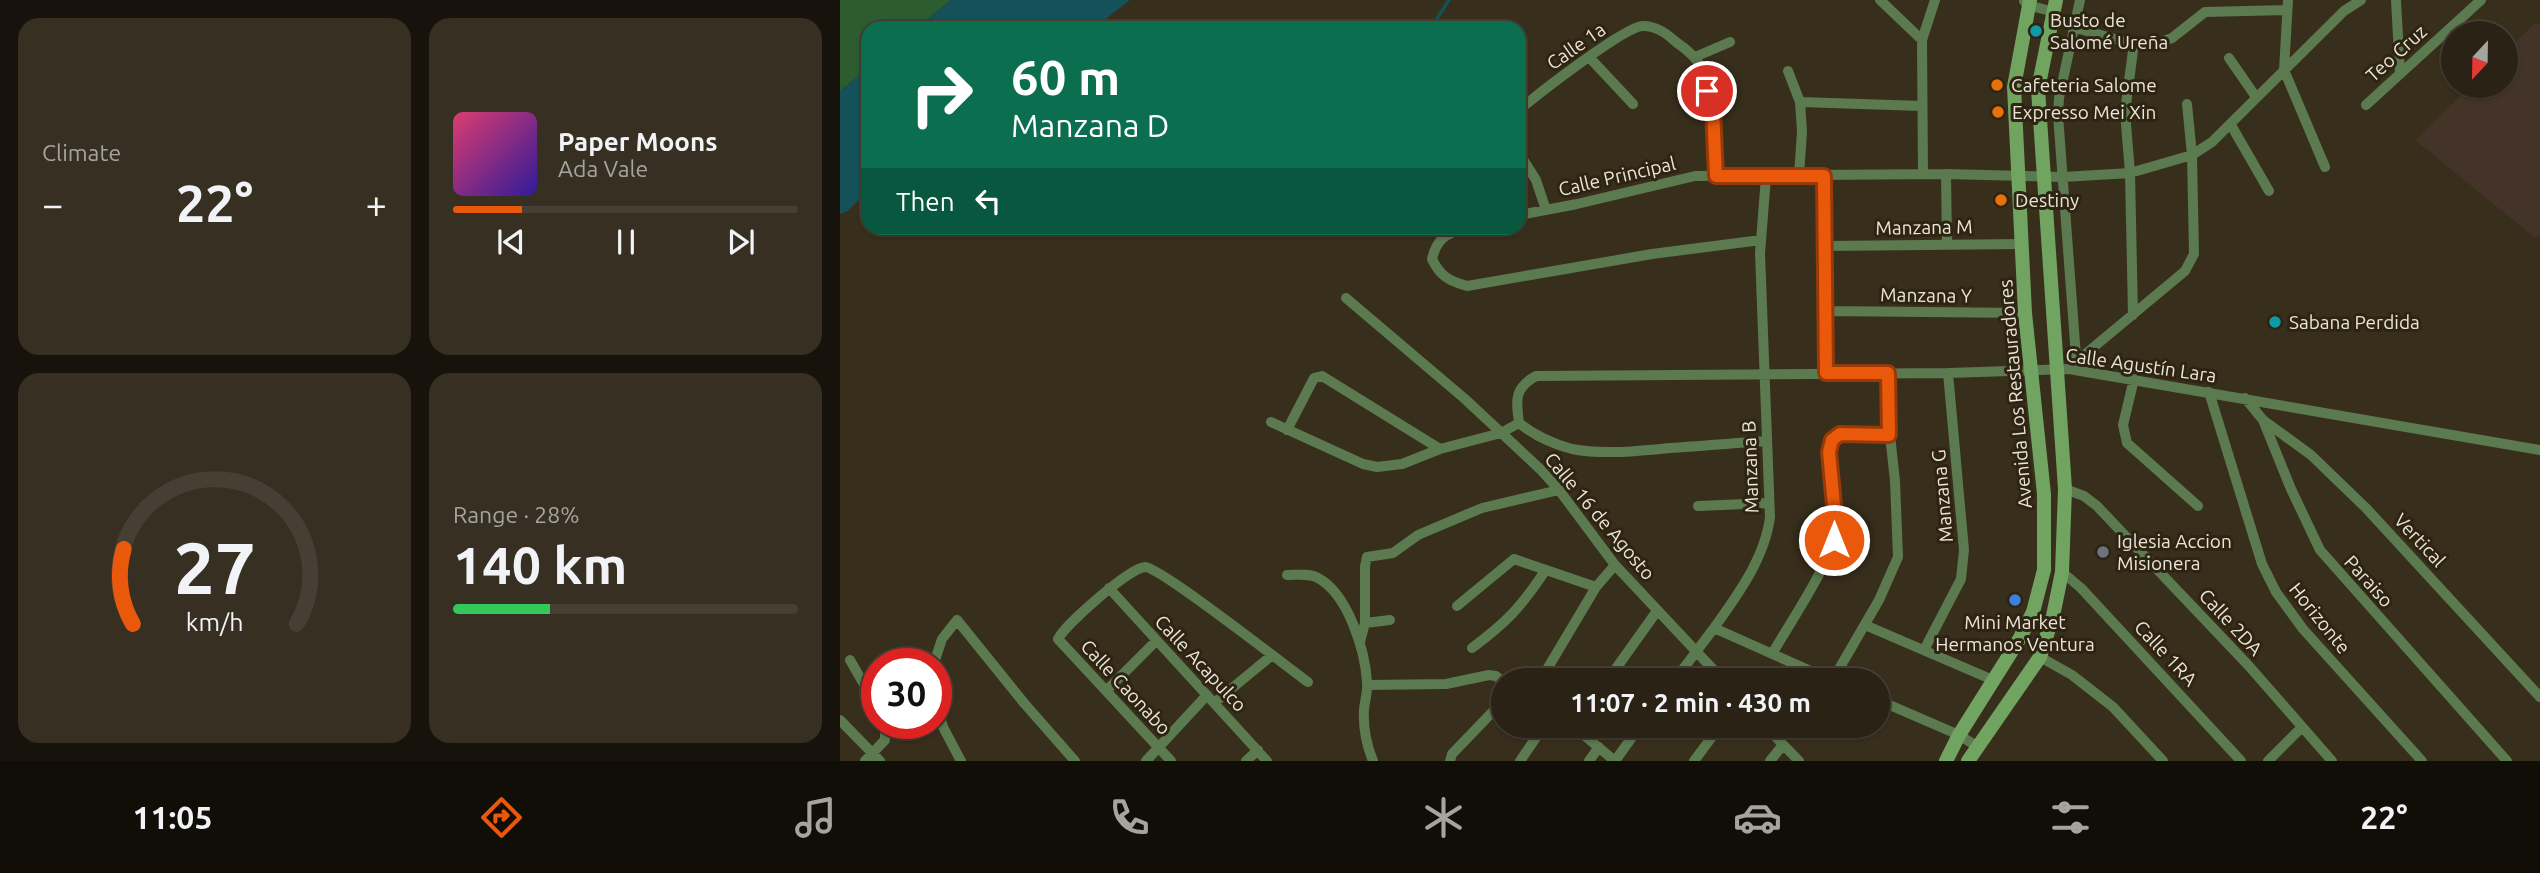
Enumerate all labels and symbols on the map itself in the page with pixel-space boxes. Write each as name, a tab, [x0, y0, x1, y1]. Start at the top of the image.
place label: Busto de Salomé Ureña	[2050, 9, 2168, 53]
street label: Calle 1a	[1542, 18, 1610, 74]
street label: Teo Cruz	[2361, 20, 2431, 86]
north arrow	[2441, 21, 2518, 98]
marker: Busto de Salomé Ureña	[2028, 23, 2044, 39]
pin	[1677, 61, 1737, 121]
place label: Cafeteria Salome	[2011, 74, 2157, 96]
marker: Cafeteria Salome	[1989, 77, 2005, 93]
place label: Expresso Mei Xin	[2012, 101, 2156, 123]
marker: Expresso Mei Xin	[1990, 104, 2006, 120]
street label: Calle Principal	[1556, 152, 1678, 200]
place label: Destiny	[2015, 189, 2079, 211]
marker: Destiny	[1993, 192, 2009, 208]
street label: Manzana M	[1875, 215, 1973, 239]
street label: Avenida Los Restauradores	[1994, 279, 2036, 509]
street label: Manzana Y	[1880, 283, 1972, 307]
place label: Sabana Perdida	[2289, 311, 2420, 333]
marker: Sabana Perdida	[2267, 314, 2283, 330]
street label: Calle Agustín Lara	[2064, 344, 2218, 386]
street label: Manzana B	[1737, 420, 1763, 514]
street label: Calle 16 de Agosto	[1540, 448, 1660, 584]
street label: Manzana G	[1927, 449, 1957, 543]
position arrow	[1797, 503, 1871, 577]
street label: Vertical	[2390, 509, 2450, 571]
place label: Iglesia Accion Misionera	[2117, 530, 2232, 574]
marker: Iglesia Accion Misionera	[2095, 544, 2111, 560]
street label: Paraiso	[2340, 551, 2398, 611]
street label: Horizonte	[2285, 578, 2355, 658]
street label: Calle 2DA	[2195, 584, 2268, 660]
marker: Mini Market Hermanos Ventura	[2007, 592, 2023, 608]
street label: Calle Acapulco	[1151, 610, 1251, 716]
place label: Mini Market Hermanos Ventura	[1935, 611, 2095, 655]
street label: Calle 1RA	[2130, 616, 2202, 691]
street label: Calle Caonabo	[1076, 635, 1176, 739]
speed limit sign: 30	[861, 648, 952, 739]

